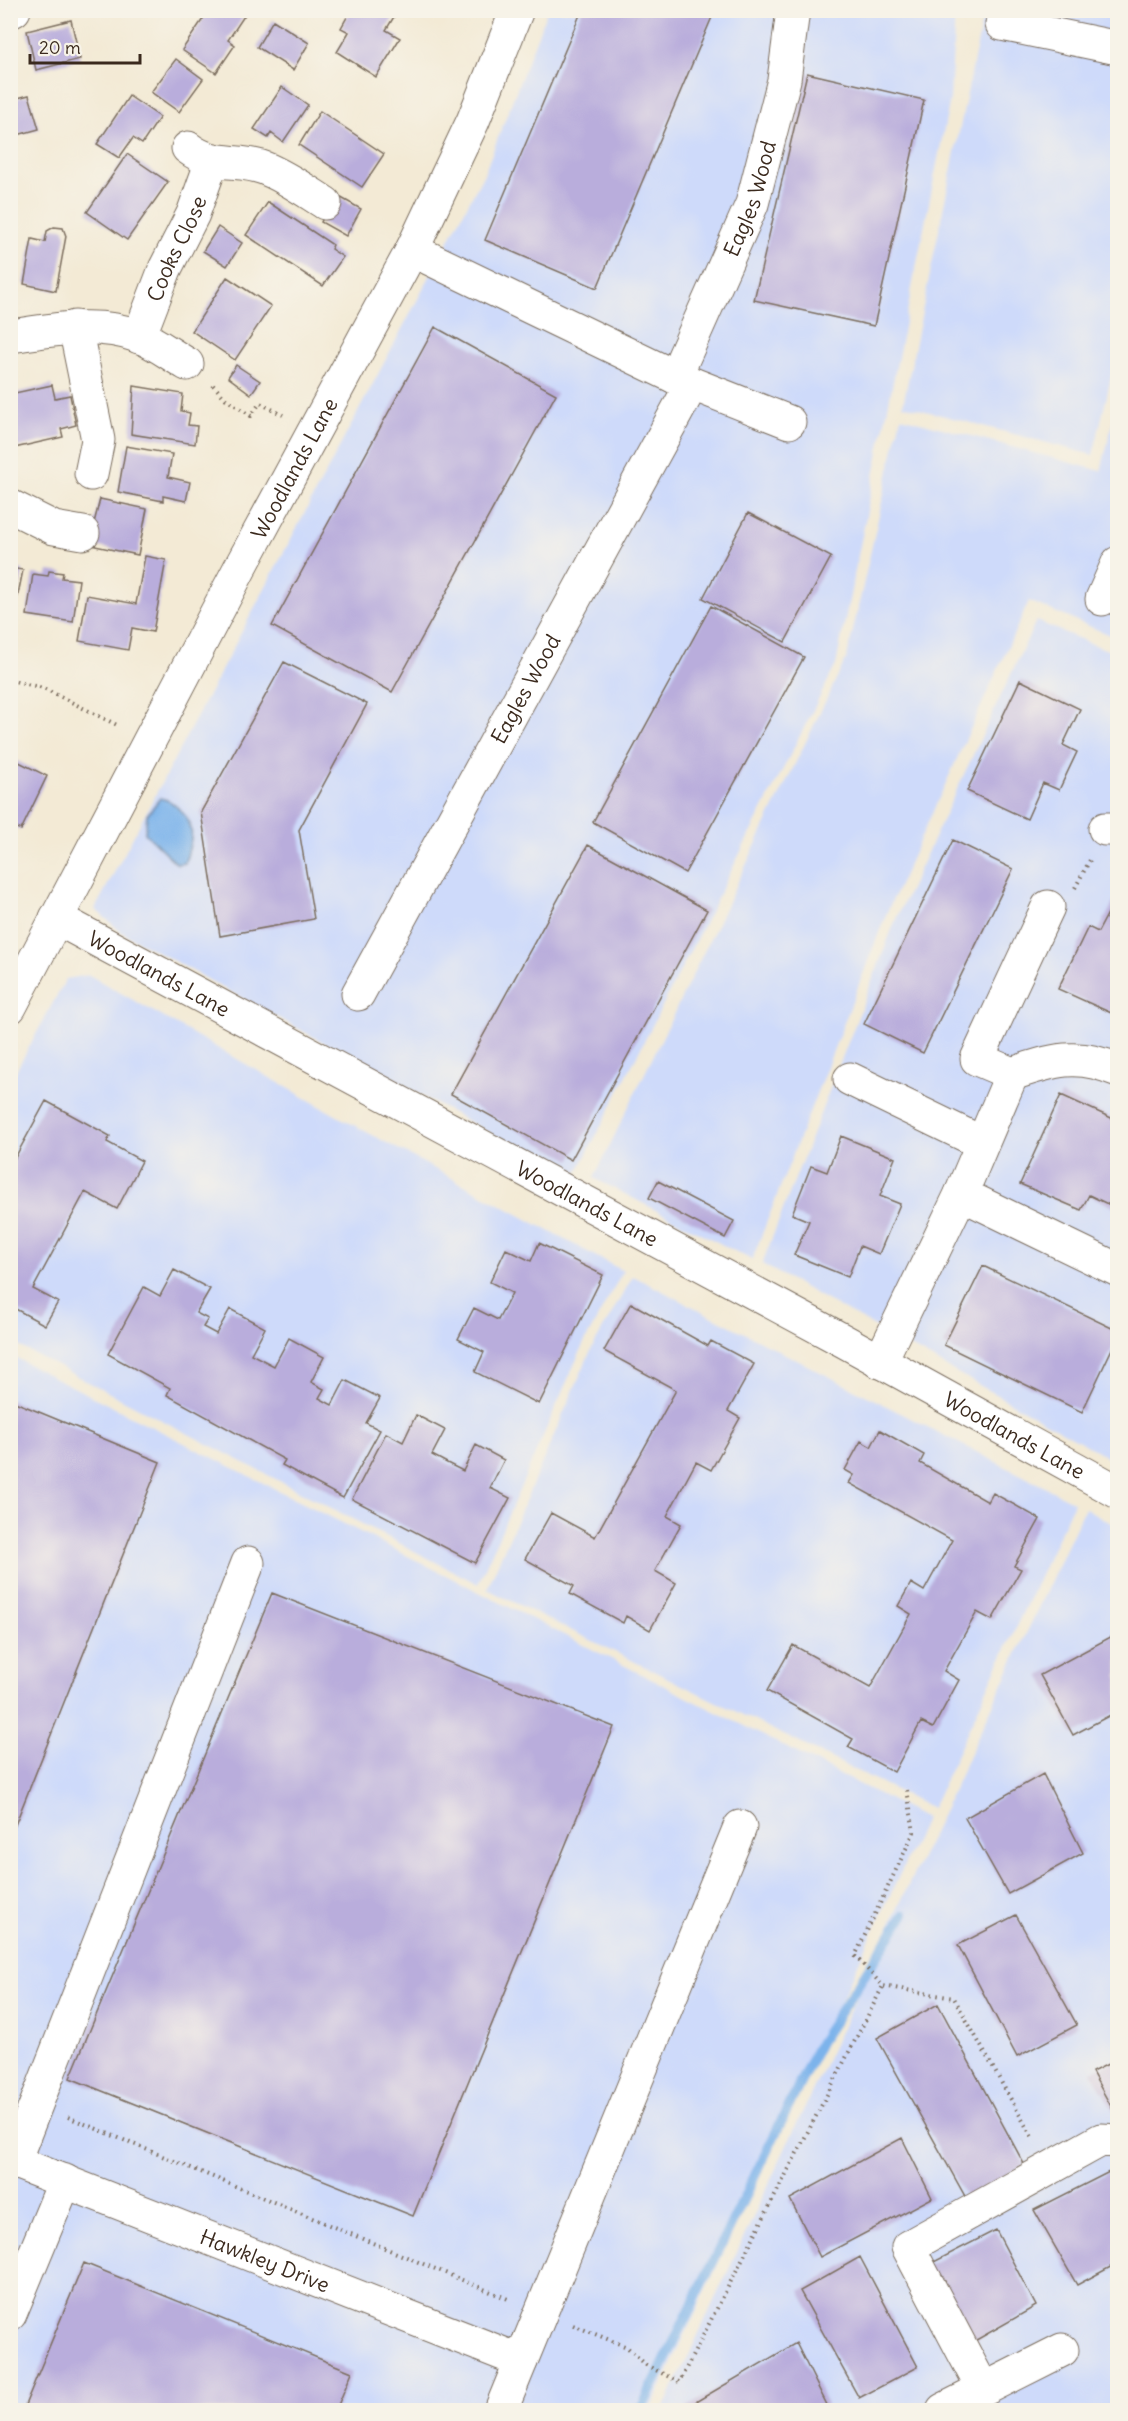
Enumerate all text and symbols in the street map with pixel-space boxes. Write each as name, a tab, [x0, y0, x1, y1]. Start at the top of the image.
scale bar	[30, 27, 140, 65]
text: 20 m	[39, 36, 81, 59]
street label: Eagles Wood	[717, 138, 781, 260]
street label: Cooks Close	[140, 192, 212, 305]
street label: Woodlands Lane	[245, 393, 343, 544]
street label: Eagles Wood	[484, 629, 566, 748]
street label: Woodlands Lane	[84, 924, 235, 1022]
street label: Woodlands Lane	[512, 1154, 663, 1252]
street label: Woodlands Lane	[939, 1385, 1090, 1485]
street label: Hawkley Drive	[196, 2223, 334, 2298]

